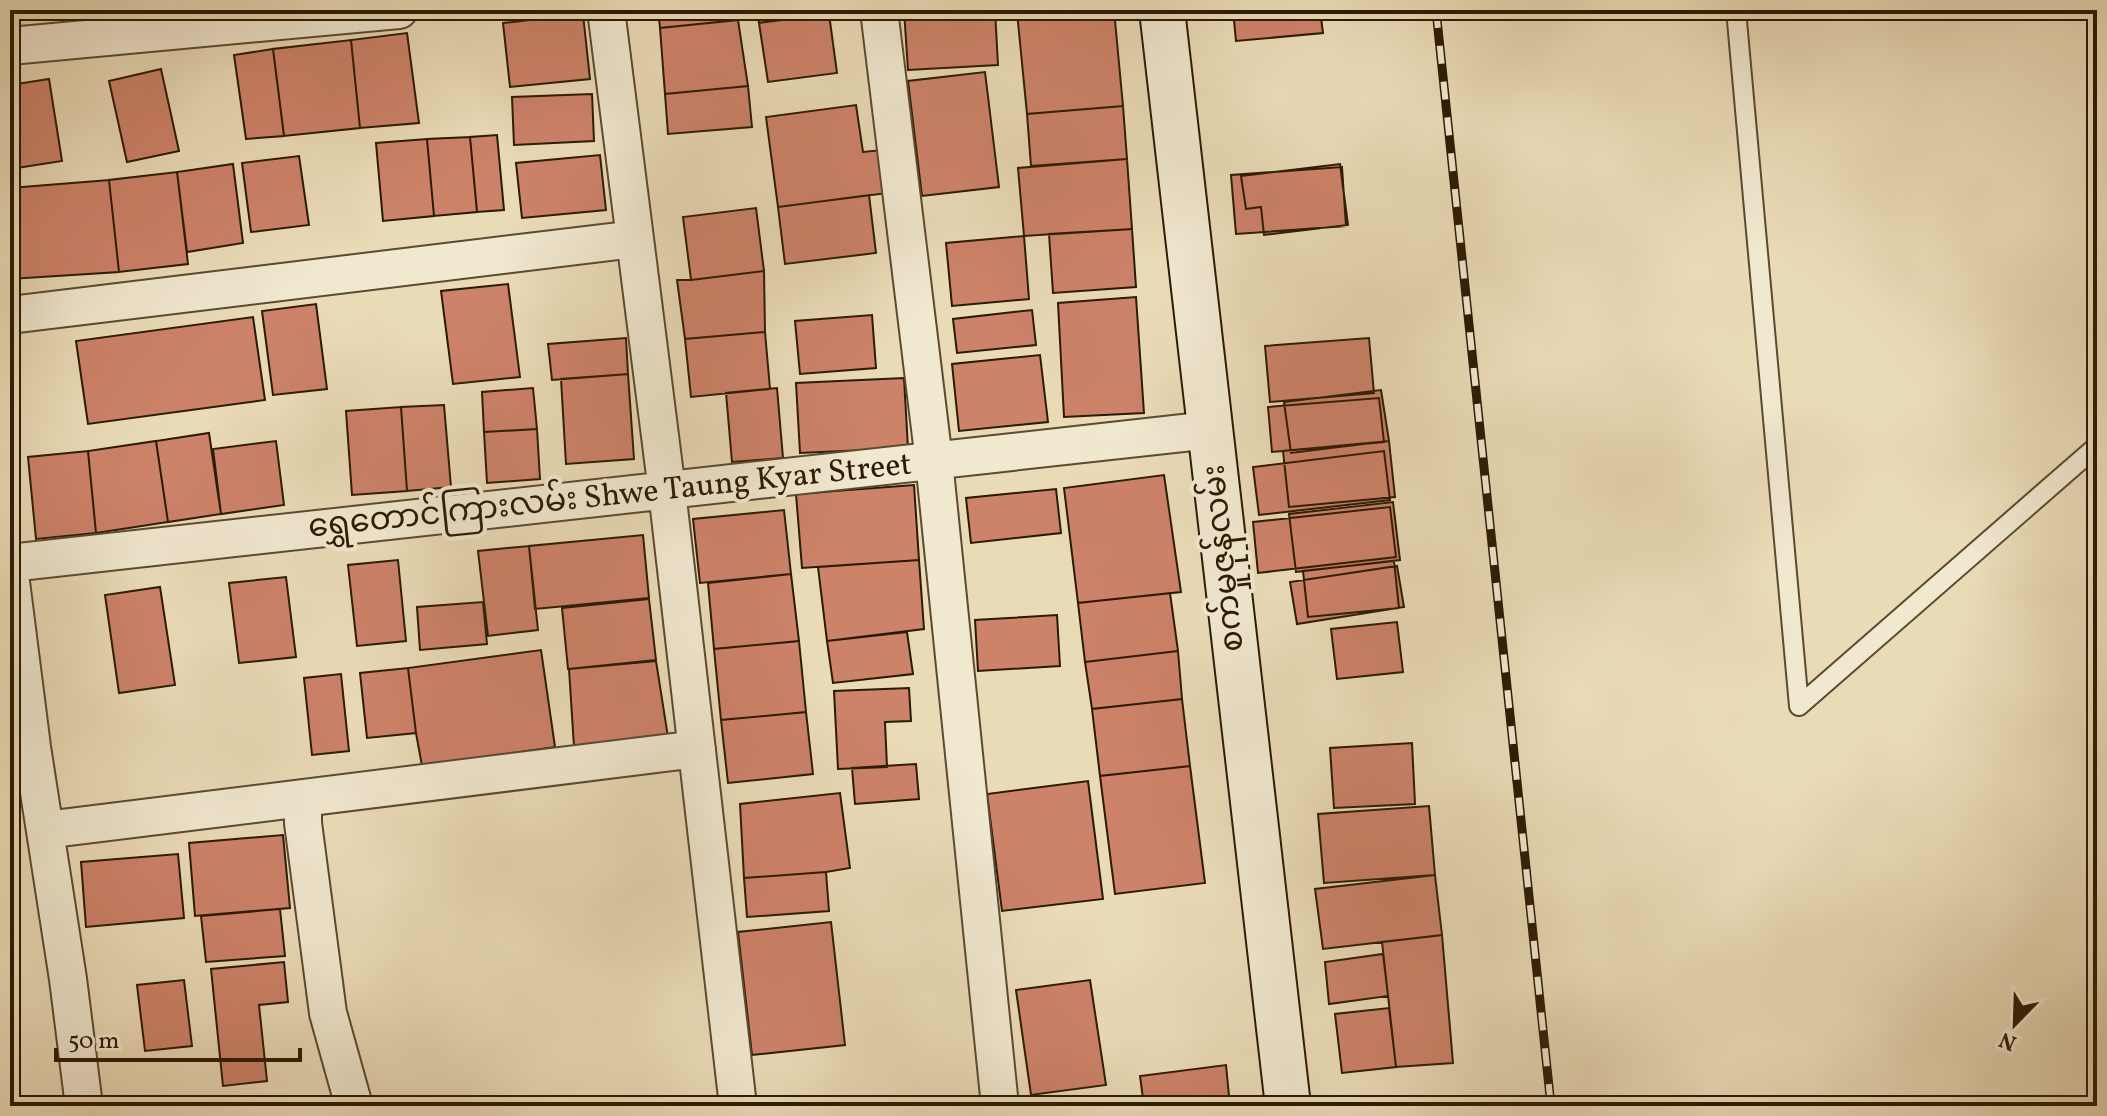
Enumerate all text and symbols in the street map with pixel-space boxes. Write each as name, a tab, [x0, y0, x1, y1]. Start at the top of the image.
street label: ရွှေတောင်ကြားလမ်း Shwe Taung Kyar Street	[306, 439, 914, 552]
street label: စက်မှုဇုန်လမ်း	[1189, 462, 1258, 654]
north arrow	[1975, 984, 2055, 1064]
scale bar	[56, 1012, 300, 1062]
text: N	[1995, 1023, 2022, 1057]
text: 50 m	[68, 1025, 120, 1059]

